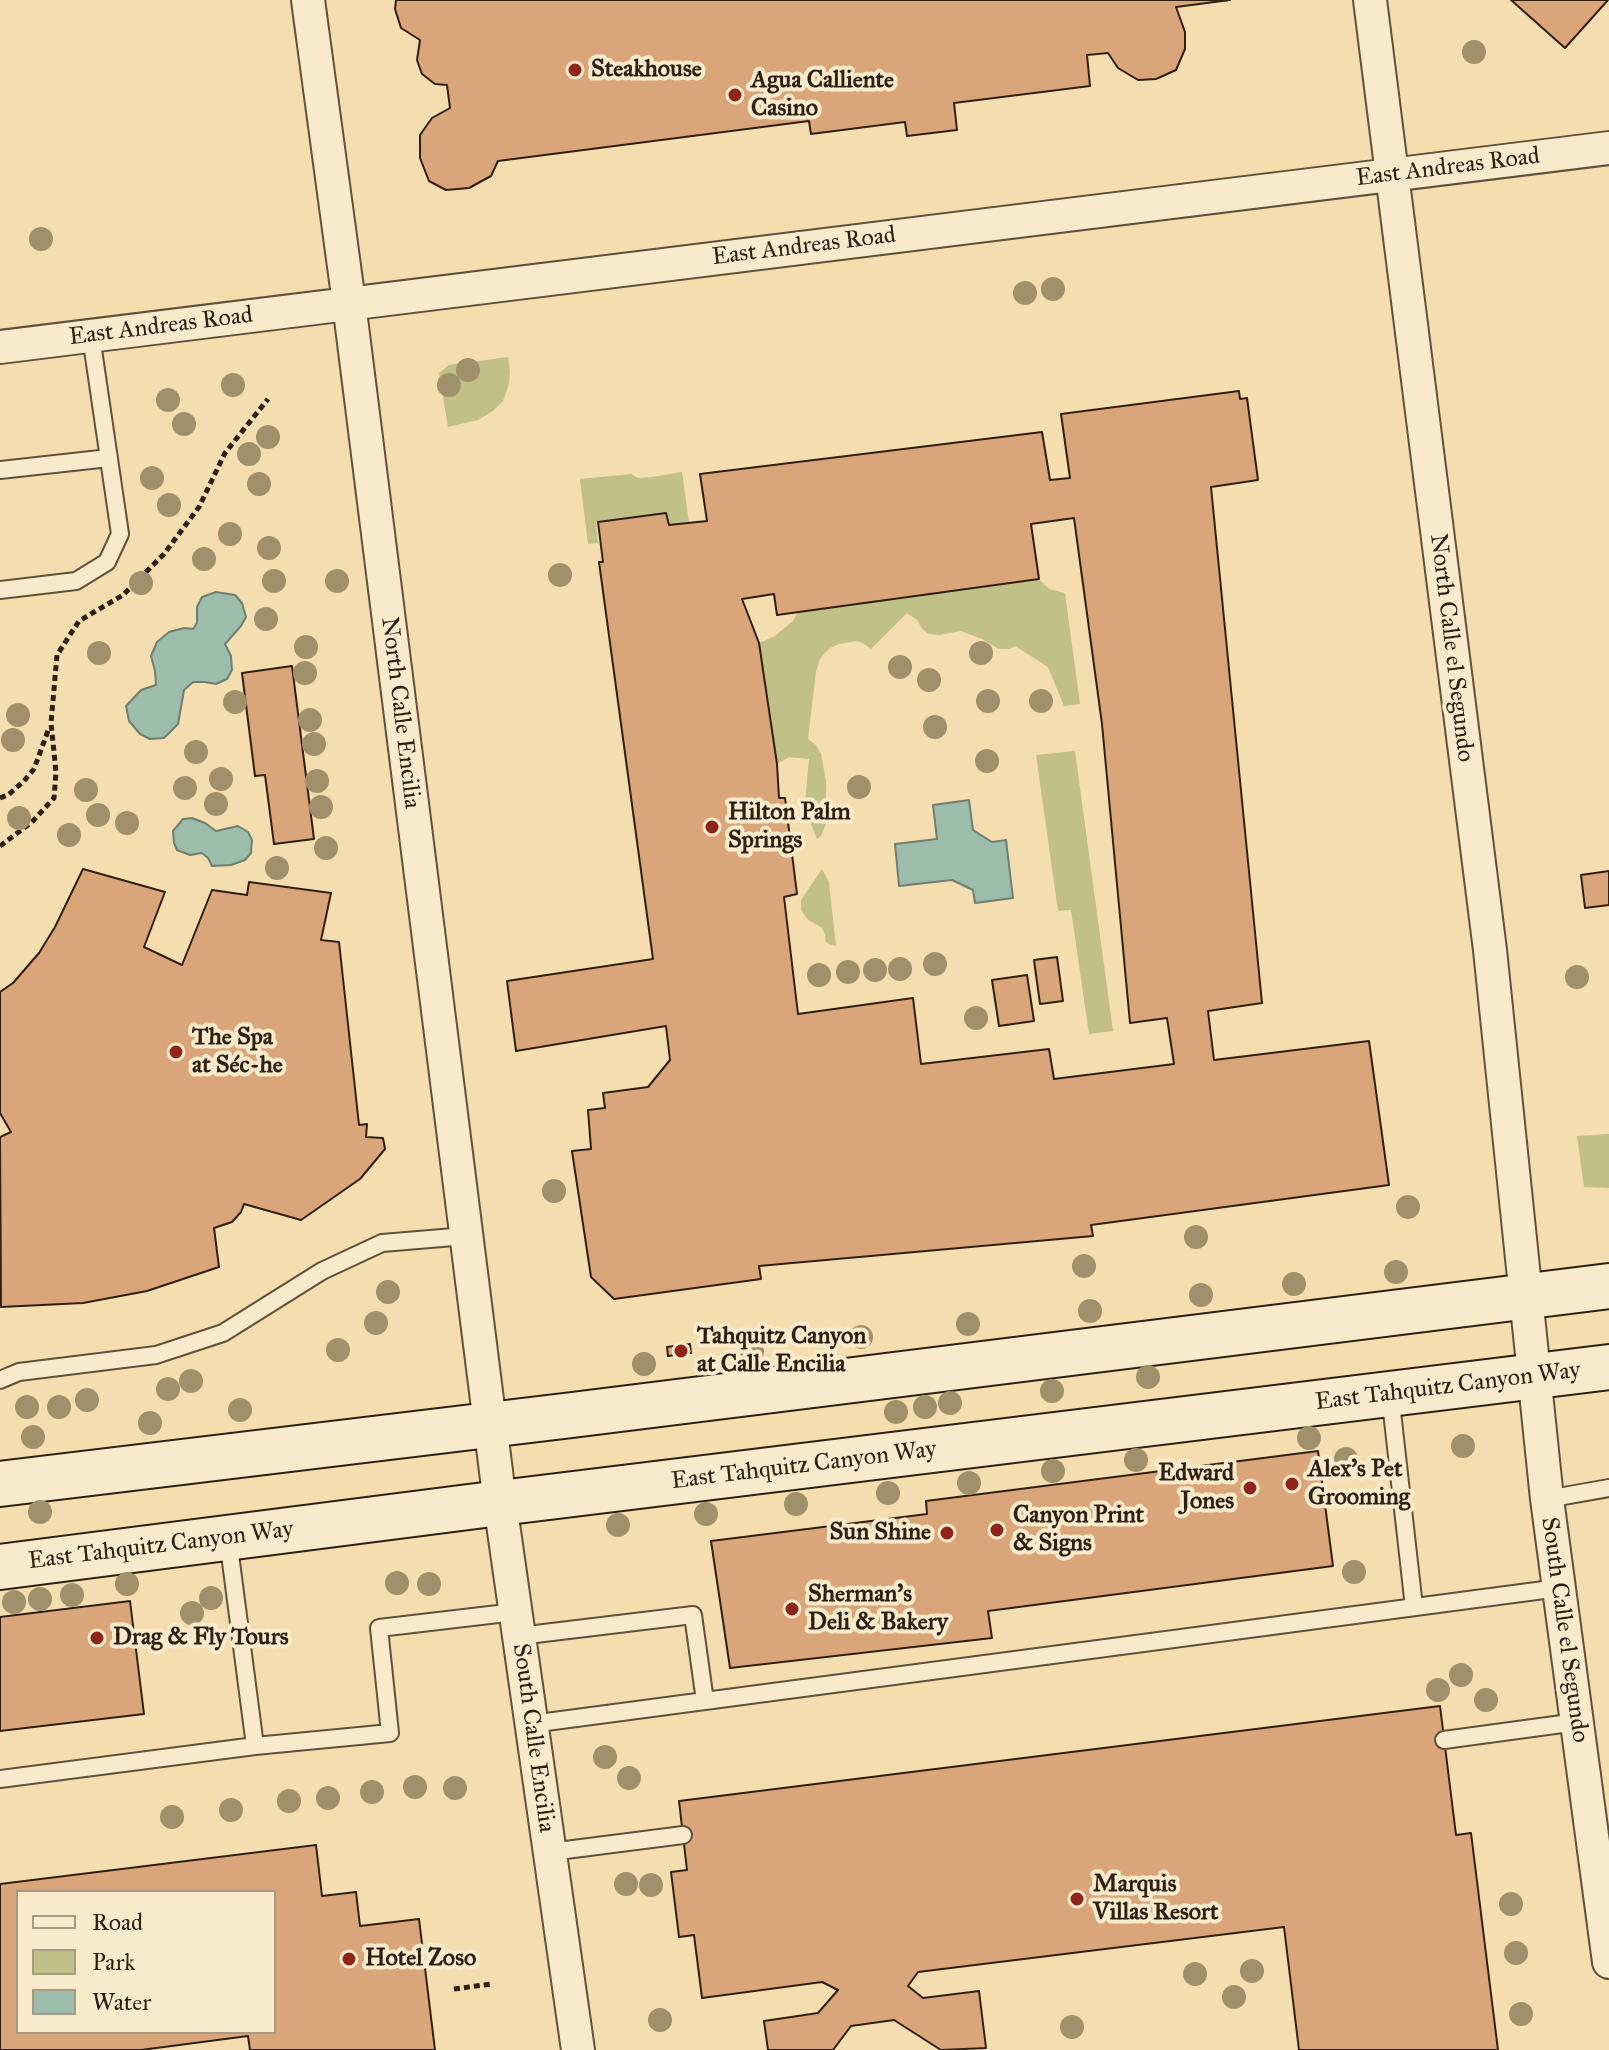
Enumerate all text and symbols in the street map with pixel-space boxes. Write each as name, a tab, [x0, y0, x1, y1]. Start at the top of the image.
place label: Steakhouse	[591, 56, 702, 84]
marker: Steakhouse	[566, 61, 584, 79]
place label: Agua Calliente Casino	[751, 67, 894, 123]
marker: Agua Calliente Casino	[726, 86, 744, 104]
street label: East Andreas Road	[1354, 142, 1542, 194]
street label: East Andreas Road	[710, 221, 898, 273]
street label: East Andreas Road	[67, 301, 255, 353]
street label: North Calle el Segundo	[1423, 532, 1479, 764]
street label: North Calle Encilia	[374, 616, 426, 810]
place label: Hilton Palm Springs	[728, 799, 851, 855]
marker: Hilton Palm Springs	[703, 818, 721, 836]
place label: The Spa at Séc-he	[192, 1024, 283, 1080]
marker: The Spa at Séc-he	[167, 1043, 185, 1061]
place label: Tahquitz Canyon at Calle Encilia	[697, 1323, 866, 1379]
marker: Tahquitz Canyon at Calle Encilia	[672, 1342, 690, 1360]
street label: East Tahquitz Canyon Way	[1314, 1356, 1582, 1418]
street label: East Tahquitz Canyon Way	[670, 1435, 938, 1497]
place label: Alex's Pet Grooming	[1308, 1456, 1410, 1512]
place label: Edward Jones	[1158, 1460, 1234, 1516]
marker: Alex's Pet Grooming	[1283, 1475, 1301, 1493]
marker: Edward Jones	[1241, 1479, 1259, 1497]
place label: Canyon Print & Signs	[1013, 1502, 1144, 1558]
street label: East Tahquitz Canyon Way	[27, 1515, 295, 1577]
street label: South Calle el Segundo	[1534, 1515, 1594, 1745]
place label: Sun Shine	[830, 1519, 931, 1547]
marker: Canyon Print & Signs	[988, 1521, 1006, 1539]
marker: Sun Shine	[938, 1524, 956, 1542]
place label: Sherman's Deli & Bakery	[808, 1581, 948, 1637]
marker: Sherman's Deli & Bakery	[783, 1600, 801, 1618]
place label: Drag & Fly Tours	[113, 1624, 288, 1652]
marker: Drag & Fly Tours	[88, 1629, 106, 1647]
street label: South Calle Encilia	[505, 1642, 561, 1834]
place label: Marquis Villas Resort	[1093, 1871, 1219, 1927]
legend	[16, 1890, 276, 2034]
marker: Marquis Villas Resort	[1068, 1890, 1086, 1908]
text: Road	[92, 1907, 143, 1937]
place label: Hotel Zoso	[365, 1945, 476, 1973]
text: Park	[92, 1947, 135, 1977]
marker: Hotel Zoso	[340, 1950, 358, 1968]
text: Water	[92, 1987, 151, 2017]

